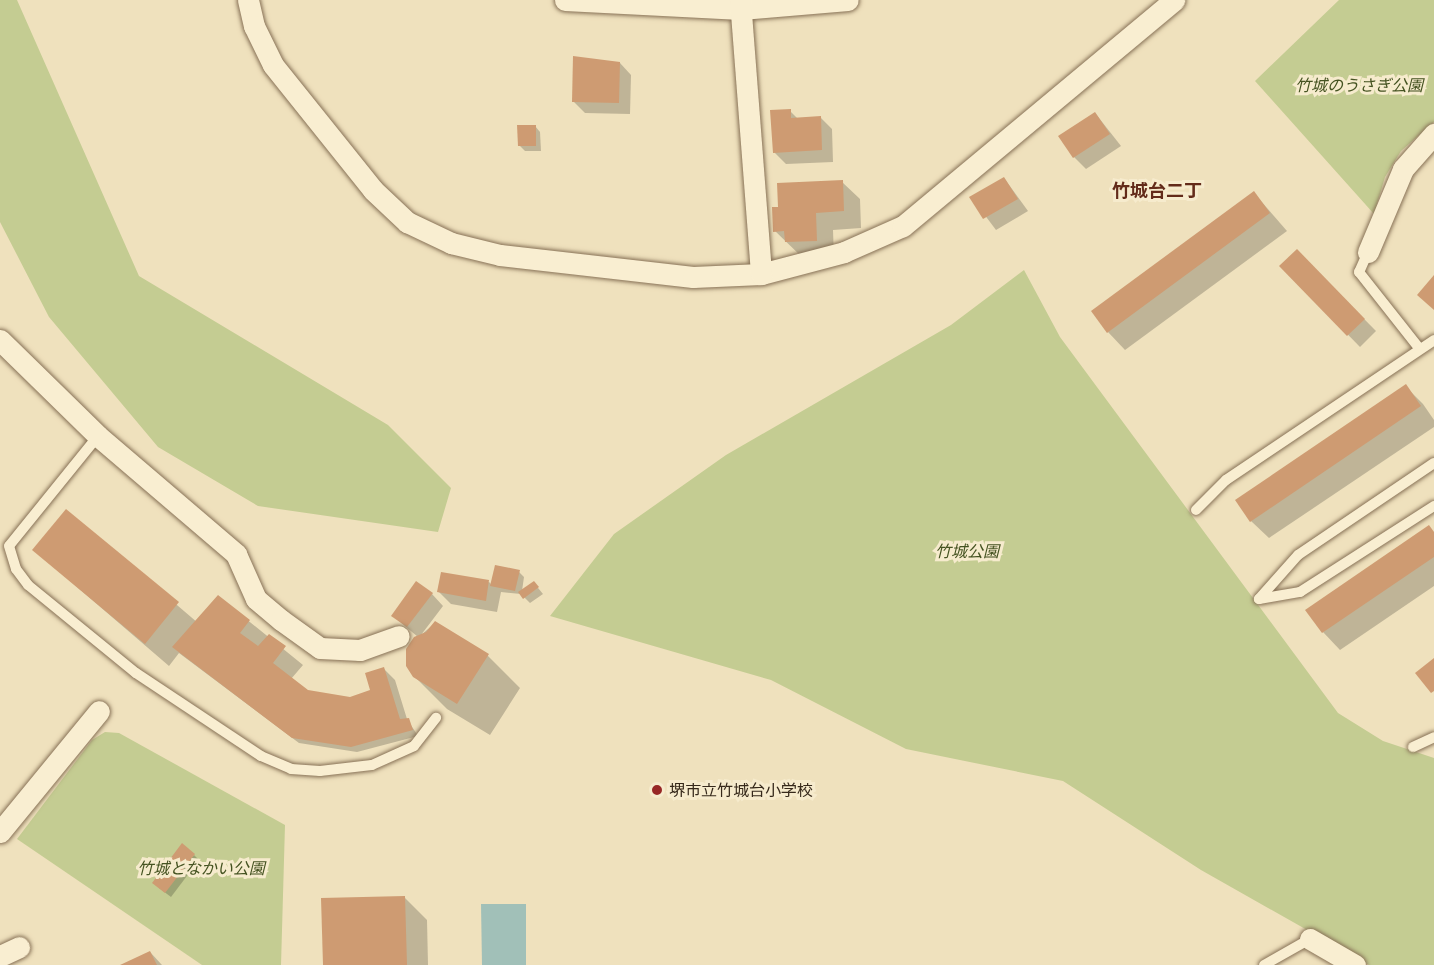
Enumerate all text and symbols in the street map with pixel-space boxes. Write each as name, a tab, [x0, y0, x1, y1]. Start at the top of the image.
park label: 竹城のうさぎ公園	[1295, 75, 1423, 95]
district label: 竹城台二丁	[1112, 179, 1202, 201]
park label: 竹城公園	[935, 541, 999, 561]
place label: 堺市立竹城台小学校	[669, 780, 813, 800]
marker: 堺市立竹城台小学校	[650, 783, 664, 797]
park label: 竹城となかい公園	[137, 858, 265, 878]

